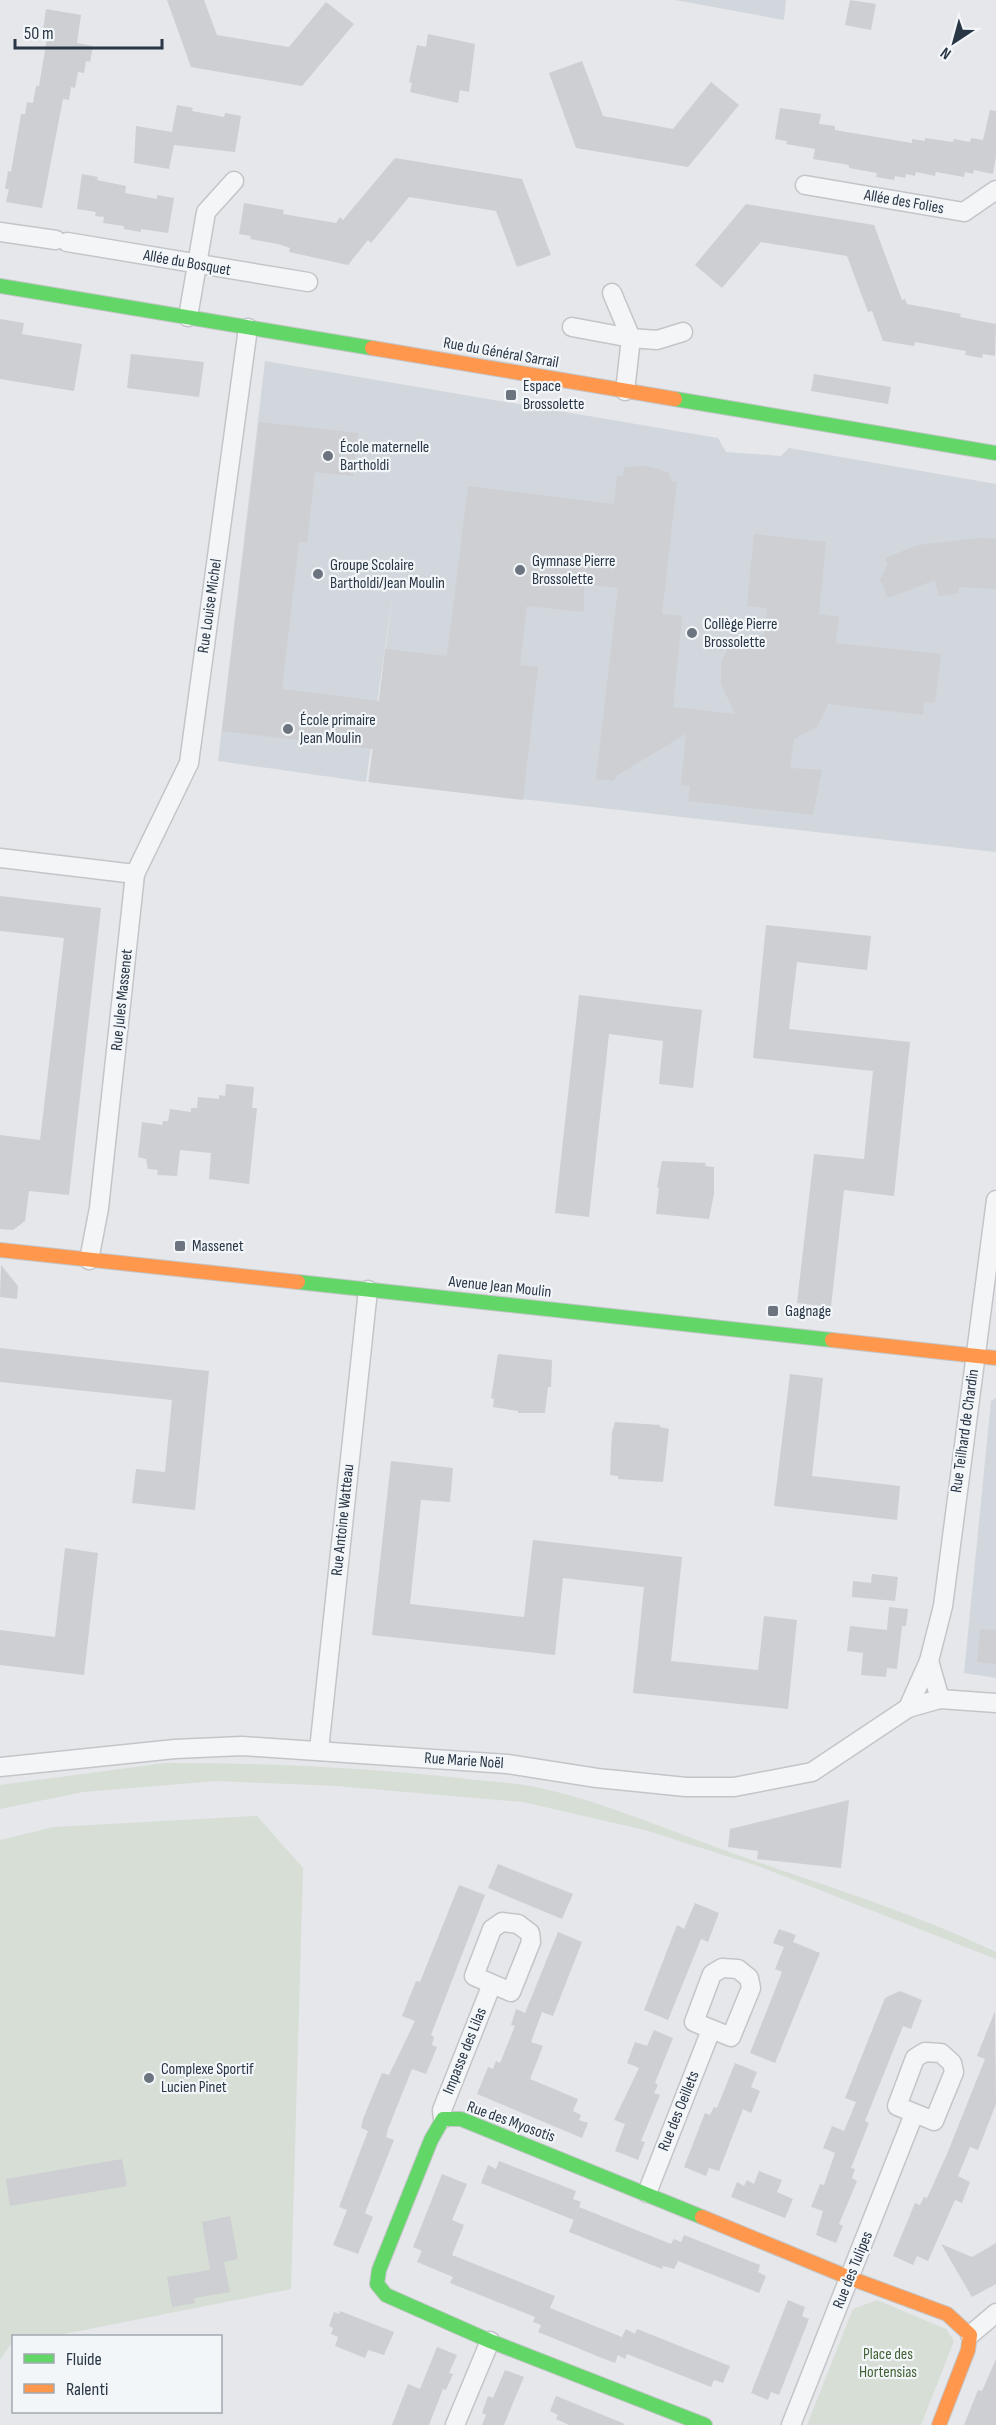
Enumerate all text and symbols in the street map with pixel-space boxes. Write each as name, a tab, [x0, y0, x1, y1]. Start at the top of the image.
scale bar	[15, 12, 162, 50]
north arrow	[924, 12, 984, 72]
text: 50 m	[24, 23, 54, 44]
text: N	[937, 43, 955, 63]
street label: Allée des Folies	[862, 185, 946, 218]
street label: Allée du Bosquet	[141, 246, 232, 280]
street label: Rue du Général Sarrail	[442, 334, 560, 372]
place label: Espace Brossolette	[523, 377, 584, 414]
marker: Espace Brossolette	[504, 388, 518, 402]
place label: École maternelle Bartholdi	[340, 438, 429, 475]
marker: École maternelle Bartholdi	[321, 449, 335, 463]
place label: Gymnase Pierre Brossolette	[532, 552, 615, 589]
place label: Groupe Scolaire Bartholdi/Jean Moulin	[330, 556, 445, 593]
street label: Rue Louise Michel	[194, 558, 226, 654]
marker: Gymnase Pierre Brossolette	[513, 563, 527, 577]
marker: Groupe Scolaire Bartholdi/Jean Moulin	[311, 567, 325, 581]
place label: Collège Pierre Brossolette	[704, 615, 777, 652]
marker: Collège Pierre Brossolette	[685, 626, 699, 640]
place label: École primaire Jean Moulin	[299, 711, 376, 748]
marker: École primaire Jean Moulin	[281, 722, 295, 736]
street label: Rue Jules Massenet	[107, 948, 137, 1052]
place label: Massenet	[192, 1237, 244, 1256]
marker: Massenet	[173, 1239, 187, 1253]
street label: Avenue Jean Moulin	[447, 1272, 552, 1302]
place label: Gagnage	[785, 1302, 831, 1321]
marker: Gagnage	[766, 1304, 780, 1318]
street label: Rue Teilhard de Chardin	[947, 1368, 983, 1494]
street label: Rue Antoine Watteau	[328, 1463, 358, 1577]
street label: Rue Marie Noël	[424, 1749, 504, 1773]
street label: Impasse des Lilas	[439, 2005, 491, 2097]
place label: Complexe Sportif Lucien Pinet	[161, 2060, 254, 2097]
street label: Rue des Oeillets	[654, 2068, 704, 2154]
marker: Complexe Sportif Lucien Pinet	[142, 2071, 156, 2085]
street label: Rue des Myosotis	[464, 2097, 558, 2147]
street label: Rue des Tulipes	[829, 2228, 877, 2311]
legend	[12, 2335, 222, 2413]
park label: Place des Hortensias	[859, 2345, 917, 2382]
text: Fluide	[66, 2349, 102, 2370]
text: Ralenti	[66, 2379, 108, 2400]

